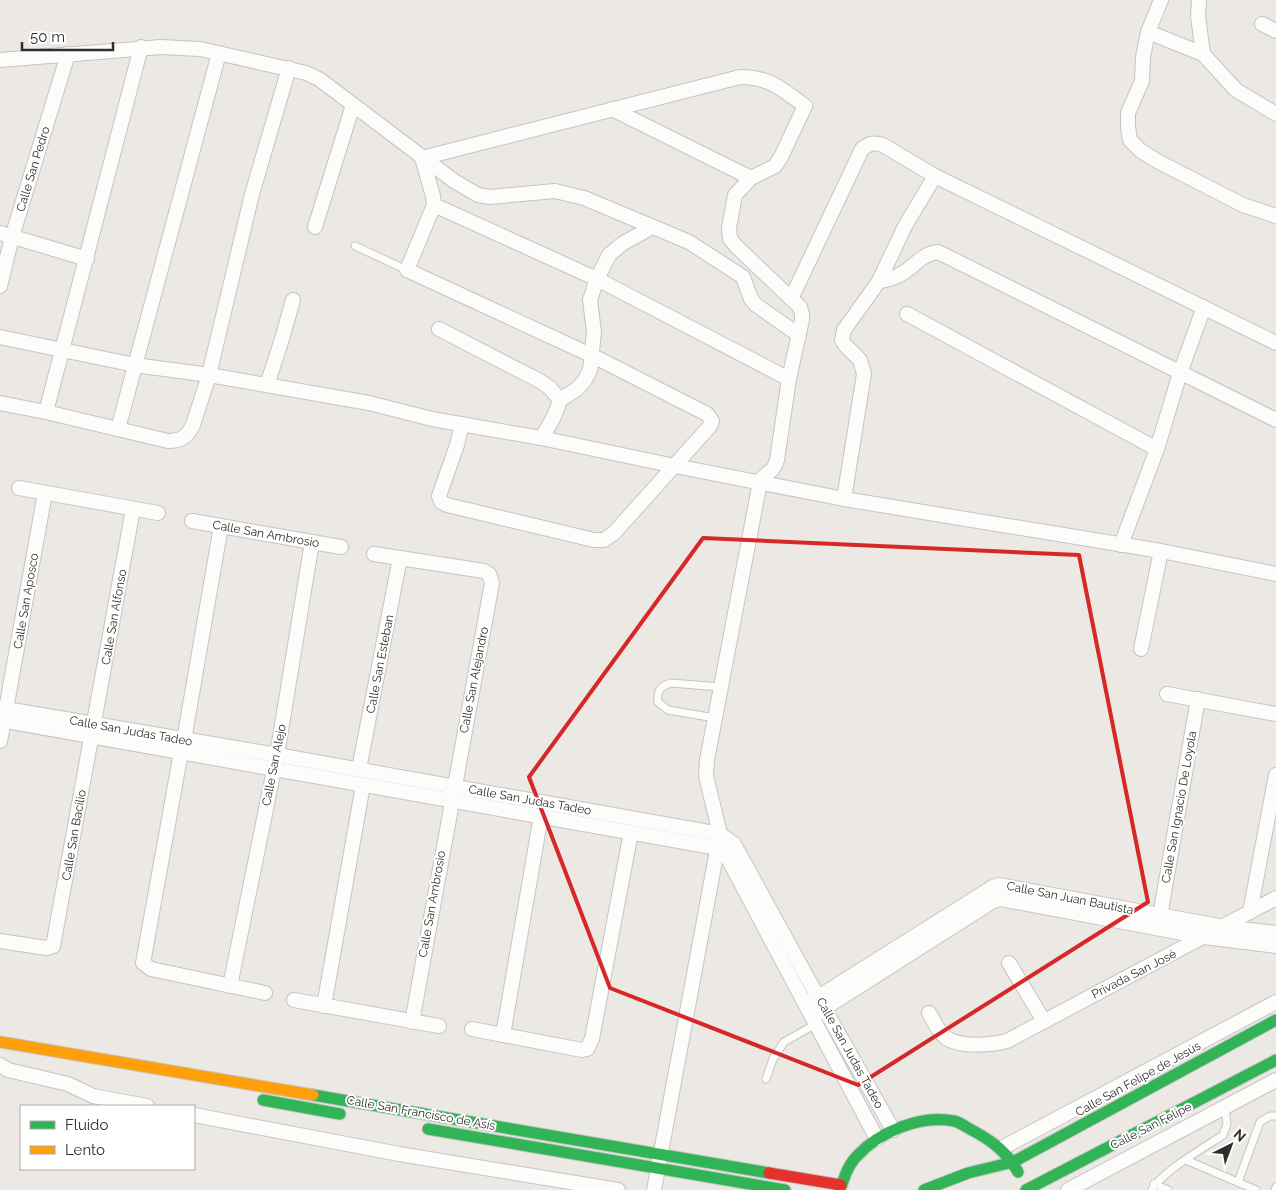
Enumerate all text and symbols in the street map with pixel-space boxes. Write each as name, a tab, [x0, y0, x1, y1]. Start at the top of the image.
scale bar	[22, 20, 114, 52]
text: 50 m	[30, 28, 65, 46]
street label: Calle San Pedro	[13, 125, 53, 213]
street label: Calle San Ambrosio	[212, 518, 320, 550]
street label: Calle San Aposco	[11, 552, 41, 650]
street label: Calle San Alfonso	[99, 568, 129, 666]
street label: Calle San Esteban	[364, 613, 396, 715]
street label: Calle San Alejandro	[457, 626, 491, 734]
street label: Calle San Judas Tadeo	[68, 713, 194, 749]
street label: Calle San Alejo	[259, 723, 289, 807]
street label: Calle San Ignacio De Loyola	[1159, 730, 1199, 884]
street label: Calle San Judas Tadeo	[467, 782, 593, 818]
street label: Calle San Bacilio	[59, 788, 89, 882]
street label: Calle San Ambrosio	[416, 850, 448, 958]
street label: Calle San Juan Bautista	[1005, 879, 1135, 917]
street label: Privada San José	[1089, 947, 1179, 1001]
street label: Calle San Judas Tadeo	[814, 995, 886, 1111]
street label: Calle San Felipe de Jesús	[1073, 1039, 1203, 1119]
street label: Calle San Francisco de Asís	[346, 1093, 497, 1133]
street label: Calle San Felipe	[1108, 1099, 1194, 1153]
legend	[20, 1105, 195, 1170]
text: Fluido	[65, 1116, 108, 1134]
north arrow	[1206, 1120, 1256, 1170]
text: N	[1230, 1126, 1249, 1145]
text: Lento	[65, 1141, 105, 1159]

